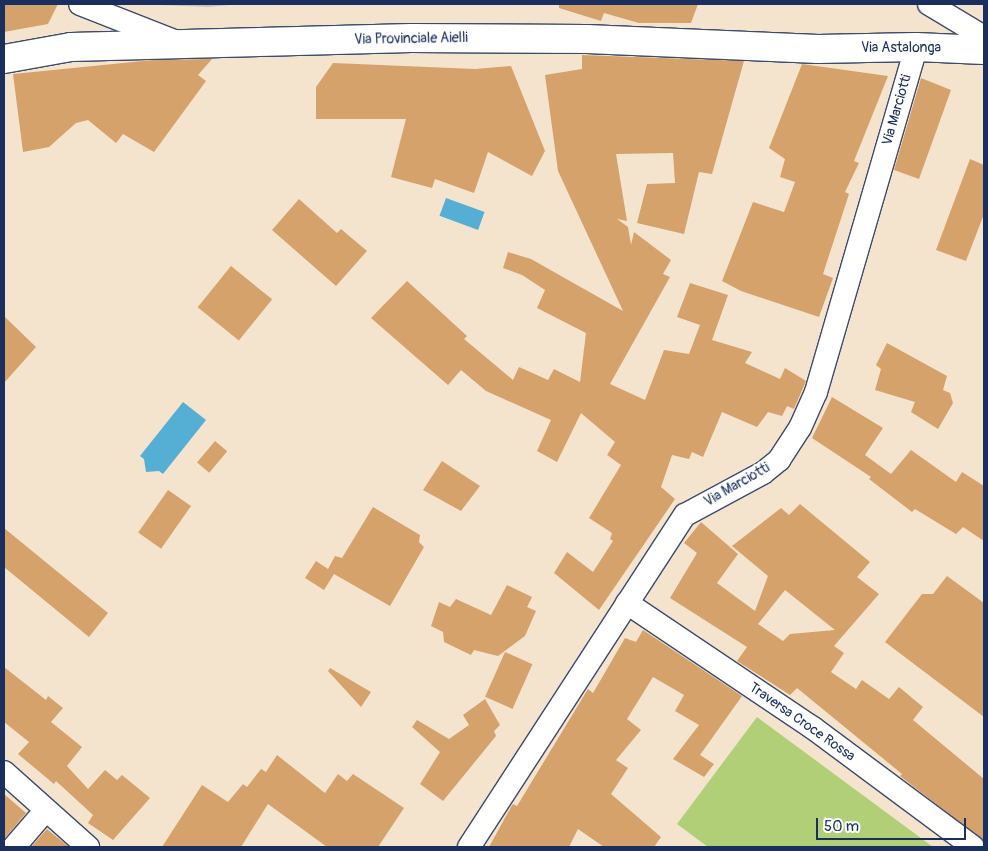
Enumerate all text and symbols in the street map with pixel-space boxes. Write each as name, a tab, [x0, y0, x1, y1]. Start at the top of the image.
street label: Via Provinciale Aielli	[354, 30, 468, 48]
street label: Via Astalonga	[861, 40, 941, 56]
street label: Via Marciotti	[879, 73, 915, 147]
street label: Via Marciotti	[701, 459, 773, 511]
street label: Traversa Croce Rossa	[746, 679, 858, 765]
scale bar	[818, 808, 968, 840]
text: 50 m	[824, 817, 859, 836]

